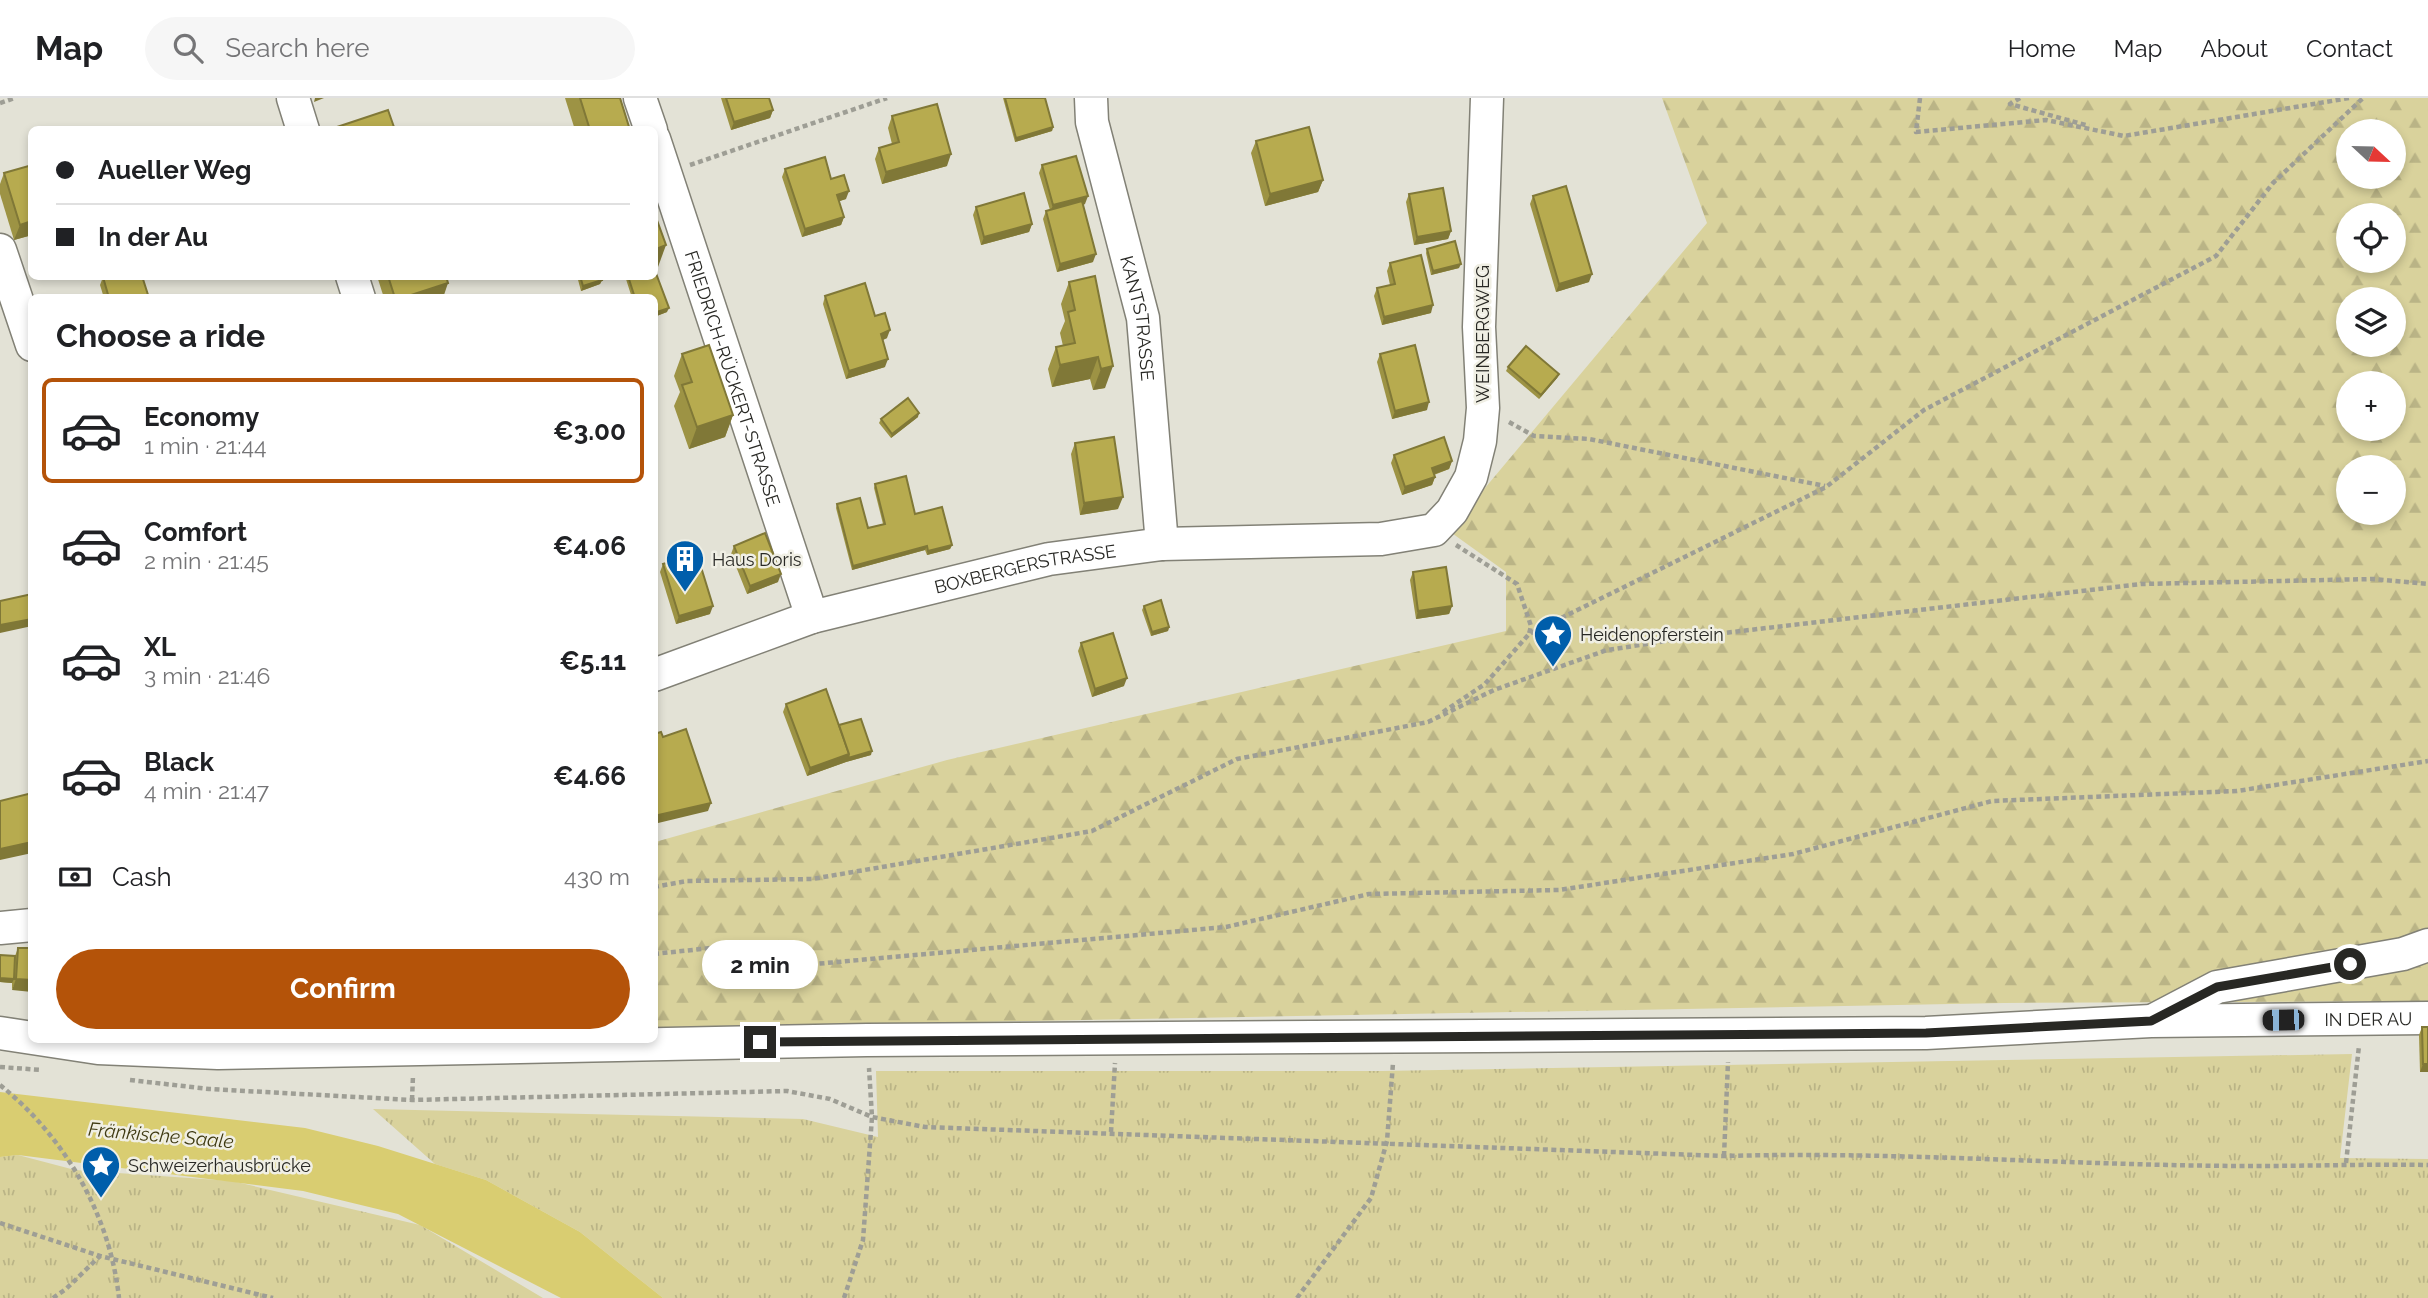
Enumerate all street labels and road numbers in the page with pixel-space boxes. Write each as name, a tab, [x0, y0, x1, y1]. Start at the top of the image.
street label: FRIEDRICH-RÜCKERT-STRASSE	[681, 248, 785, 509]
street label: KANTSTRASSE	[1117, 253, 1159, 382]
street label: WEINBERGWEG	[1472, 265, 1493, 403]
street label: BOXBERGERSTRASSE	[932, 540, 1117, 597]
street label: IN DER AU	[2324, 1008, 2412, 1030]

